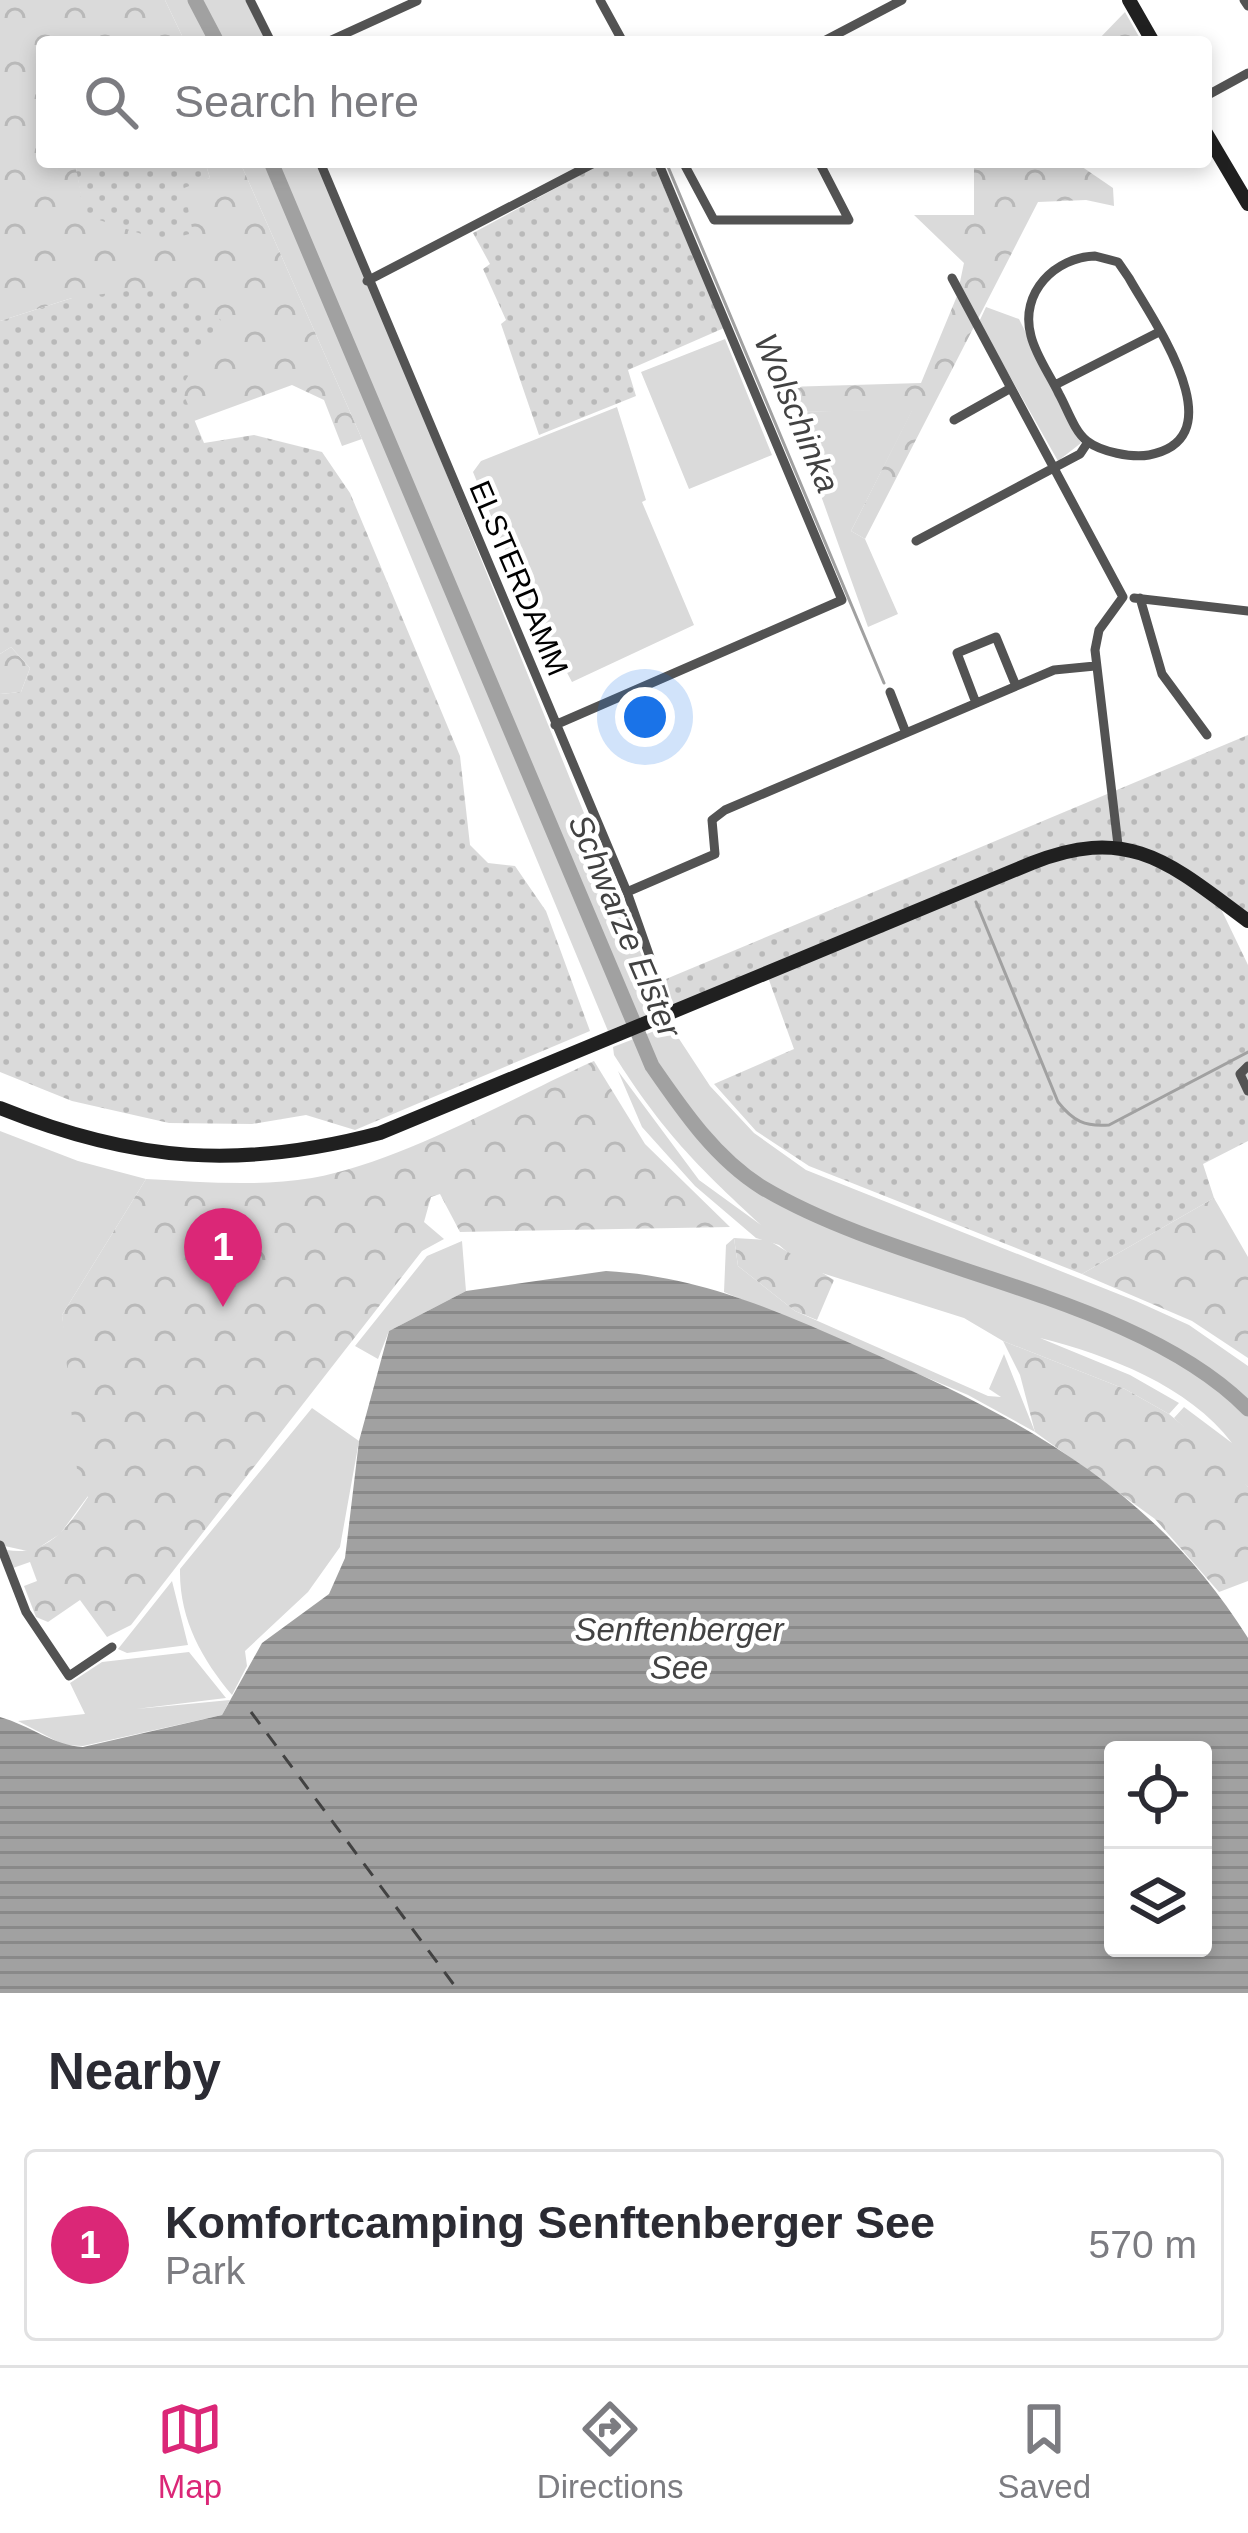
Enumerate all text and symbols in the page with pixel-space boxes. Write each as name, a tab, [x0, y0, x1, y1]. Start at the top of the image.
search box	[36, 36, 1212, 168]
icon: search	[78, 69, 144, 135]
text: Search here	[174, 76, 419, 127]
water label: Wolschinka	[747, 328, 847, 498]
street label: ELSTERDAMM	[463, 476, 575, 680]
your location	[615, 687, 675, 747]
water label: Schwarze Elster	[561, 809, 689, 1045]
pin: 1	[184, 1208, 262, 1307]
water label: Senftenberger See	[574, 1611, 786, 1686]
map controls	[1104, 1741, 1212, 1957]
button: locate	[1104, 1741, 1212, 1849]
button: layers	[1104, 1849, 1212, 1957]
text: Nearby	[48, 2043, 221, 2100]
text: Komfortcamping Senftenberger See	[165, 2197, 935, 2248]
text: 1	[79, 2223, 101, 2266]
text: 570 m	[1089, 2223, 1197, 2266]
text: Park	[165, 2249, 245, 2292]
tab: Map	[157, 2396, 223, 2506]
tab: Directions	[537, 2396, 684, 2506]
tab: Saved	[997, 2396, 1091, 2506]

